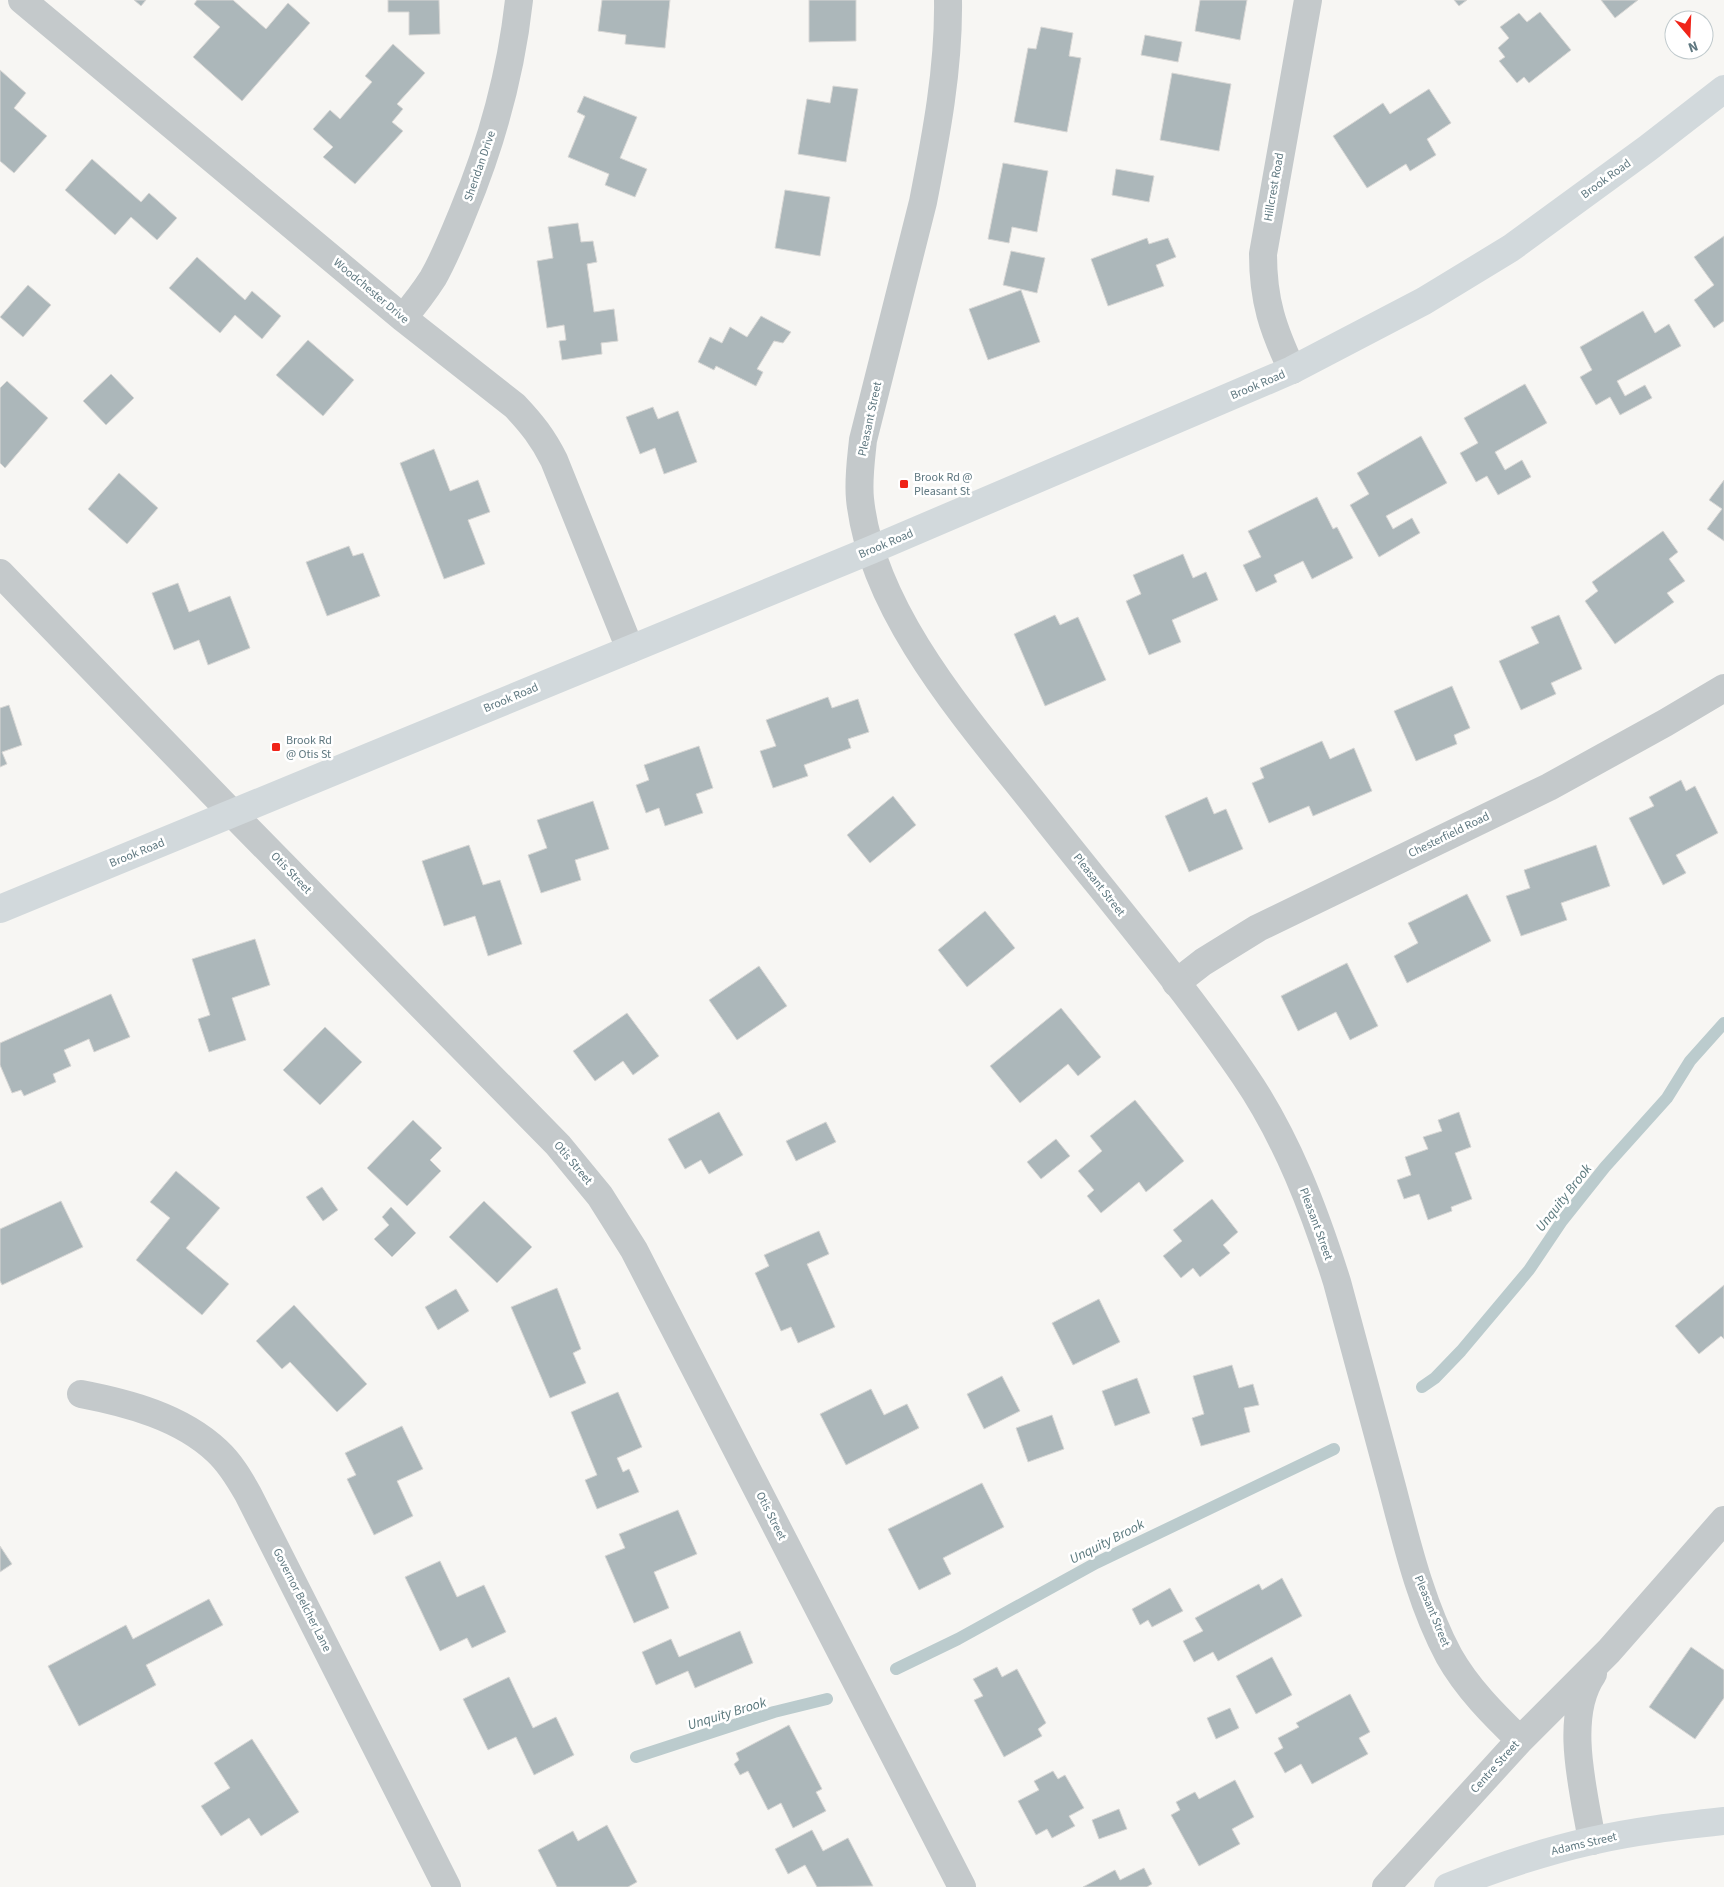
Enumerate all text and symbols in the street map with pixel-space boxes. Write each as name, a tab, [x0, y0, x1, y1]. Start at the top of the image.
north arrow	[1664, 10, 1714, 60]
text: N	[1685, 35, 1701, 57]
street label: Sheridan Drive	[460, 128, 500, 204]
street label: Hillcrest Road	[1260, 151, 1288, 223]
street label: Brook Road	[1577, 155, 1635, 203]
street label: Woodchester Drive	[329, 254, 413, 328]
street label: Brook Road	[1228, 366, 1288, 404]
street label: Pleasant Street	[854, 380, 886, 458]
place label: Brook Rd @ Pleasant St	[914, 469, 972, 500]
marker: Brook Rd @ Pleasant St	[898, 478, 910, 490]
street label: Brook Road	[856, 525, 916, 563]
street label: Brook Road	[481, 679, 541, 717]
place label: Brook Rd @ Otis St	[286, 732, 332, 763]
marker: Brook Rd @ Otis St	[270, 741, 282, 753]
street label: Chesterfield Road	[1406, 808, 1492, 862]
street label: Brook Road	[107, 834, 167, 872]
street label: Otis Street	[267, 848, 315, 898]
street label: Pleasant Street	[1069, 850, 1129, 920]
street label: Otis Street	[550, 1137, 596, 1189]
water label: Unquity Brook	[1531, 1160, 1597, 1236]
street label: Pleasant Street	[1295, 1185, 1337, 1263]
street label: Otis Street	[752, 1489, 790, 1543]
water label: Unquity Brook	[1066, 1514, 1148, 1569]
street label: Governor Belcher Lane	[269, 1545, 336, 1655]
street label: Pleasant Street	[1410, 1573, 1454, 1649]
water label: Unquity Brook	[685, 1692, 769, 1735]
street label: Centre Street	[1467, 1737, 1523, 1797]
street label: Adams Street	[1550, 1828, 1618, 1860]

